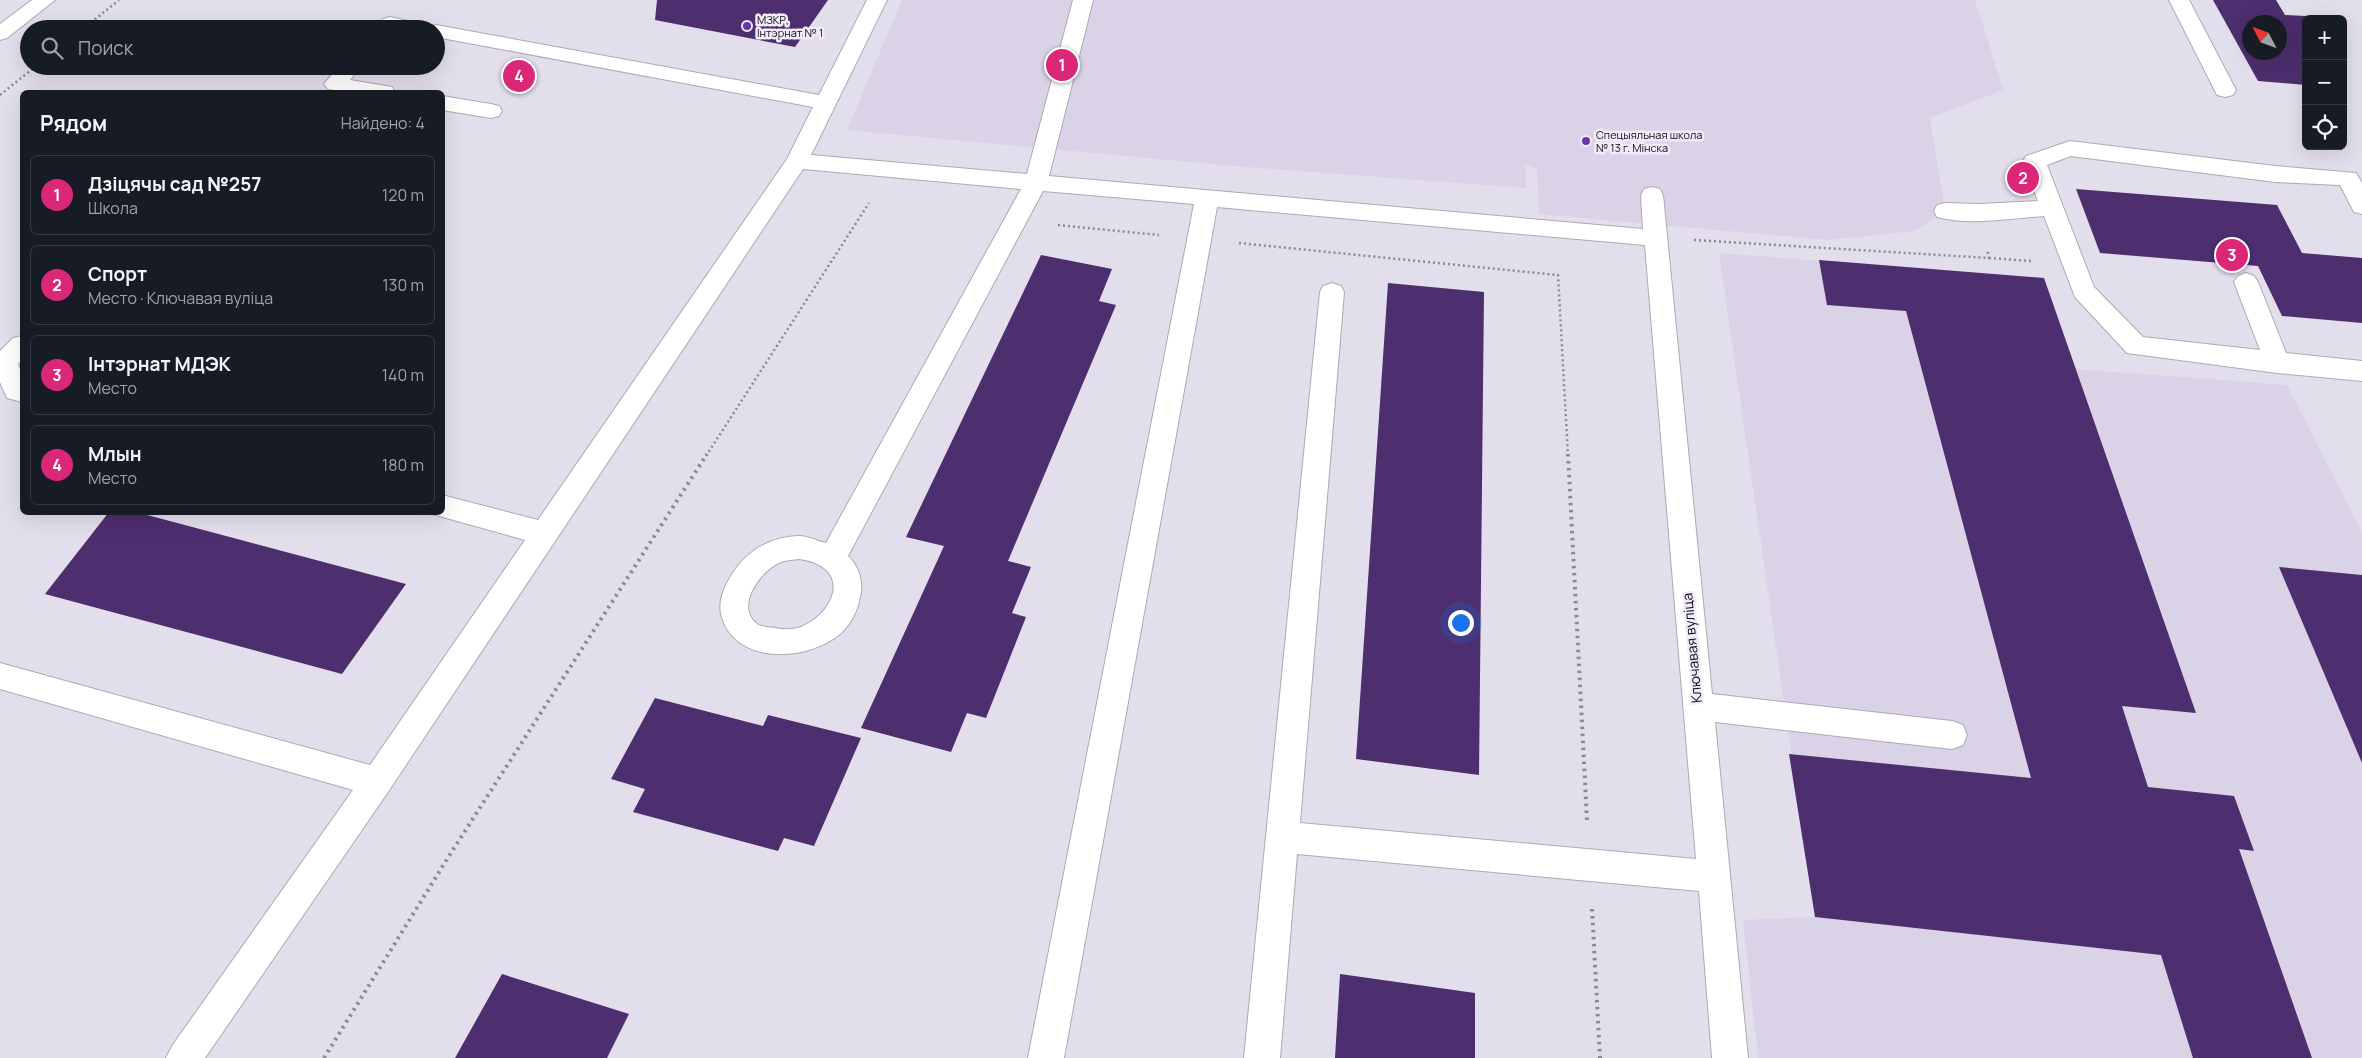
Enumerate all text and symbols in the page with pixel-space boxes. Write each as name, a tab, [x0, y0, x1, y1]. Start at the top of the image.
place label: МЗКР, Інтэрнат № 1	[757, 12, 823, 40]
north arrow	[2242, 15, 2287, 60]
map controls	[2302, 15, 2347, 150]
button: +	[2302, 15, 2347, 60]
search box	[20, 20, 445, 75]
marker: МЗКР, Інтэрнат № 1	[741, 20, 753, 32]
icon: search	[38, 34, 66, 62]
text: Поиск	[78, 35, 133, 61]
pin: 1	[1046, 46, 1078, 84]
pin: 4	[503, 57, 535, 95]
button: −	[2302, 60, 2347, 105]
button: locate	[2302, 105, 2347, 150]
text: Рядом	[40, 109, 107, 137]
text: Найдено: 4	[341, 112, 425, 134]
place label: Спецыяльная школа № 13 г. Мінска	[1596, 127, 1702, 155]
marker: Спецыяльная школа № 13 г. Мінска	[1580, 135, 1592, 147]
pin: 2	[2007, 159, 2039, 197]
text: Дзіцячы сад №257	[88, 171, 261, 197]
text: 1	[53, 184, 61, 206]
text: 120 m	[382, 184, 424, 206]
text: Школа	[88, 197, 138, 219]
pin: 3	[2216, 236, 2248, 274]
text: Спорт	[88, 261, 147, 287]
text: 2	[52, 274, 62, 296]
text: 130 m	[382, 274, 424, 296]
text: Место · Ключавая вуліца	[88, 287, 273, 309]
text: Інтэрнат МДЭК	[88, 351, 231, 377]
text: 3	[52, 364, 62, 386]
text: 140 m	[382, 364, 424, 386]
text: Место	[88, 377, 137, 399]
text: Млын	[88, 441, 142, 467]
text: 4	[52, 454, 62, 476]
text: 180 m	[382, 454, 424, 476]
text: Место	[88, 467, 137, 489]
street label: Ключавая вуліца	[1677, 592, 1706, 704]
your location	[1448, 610, 1474, 636]

